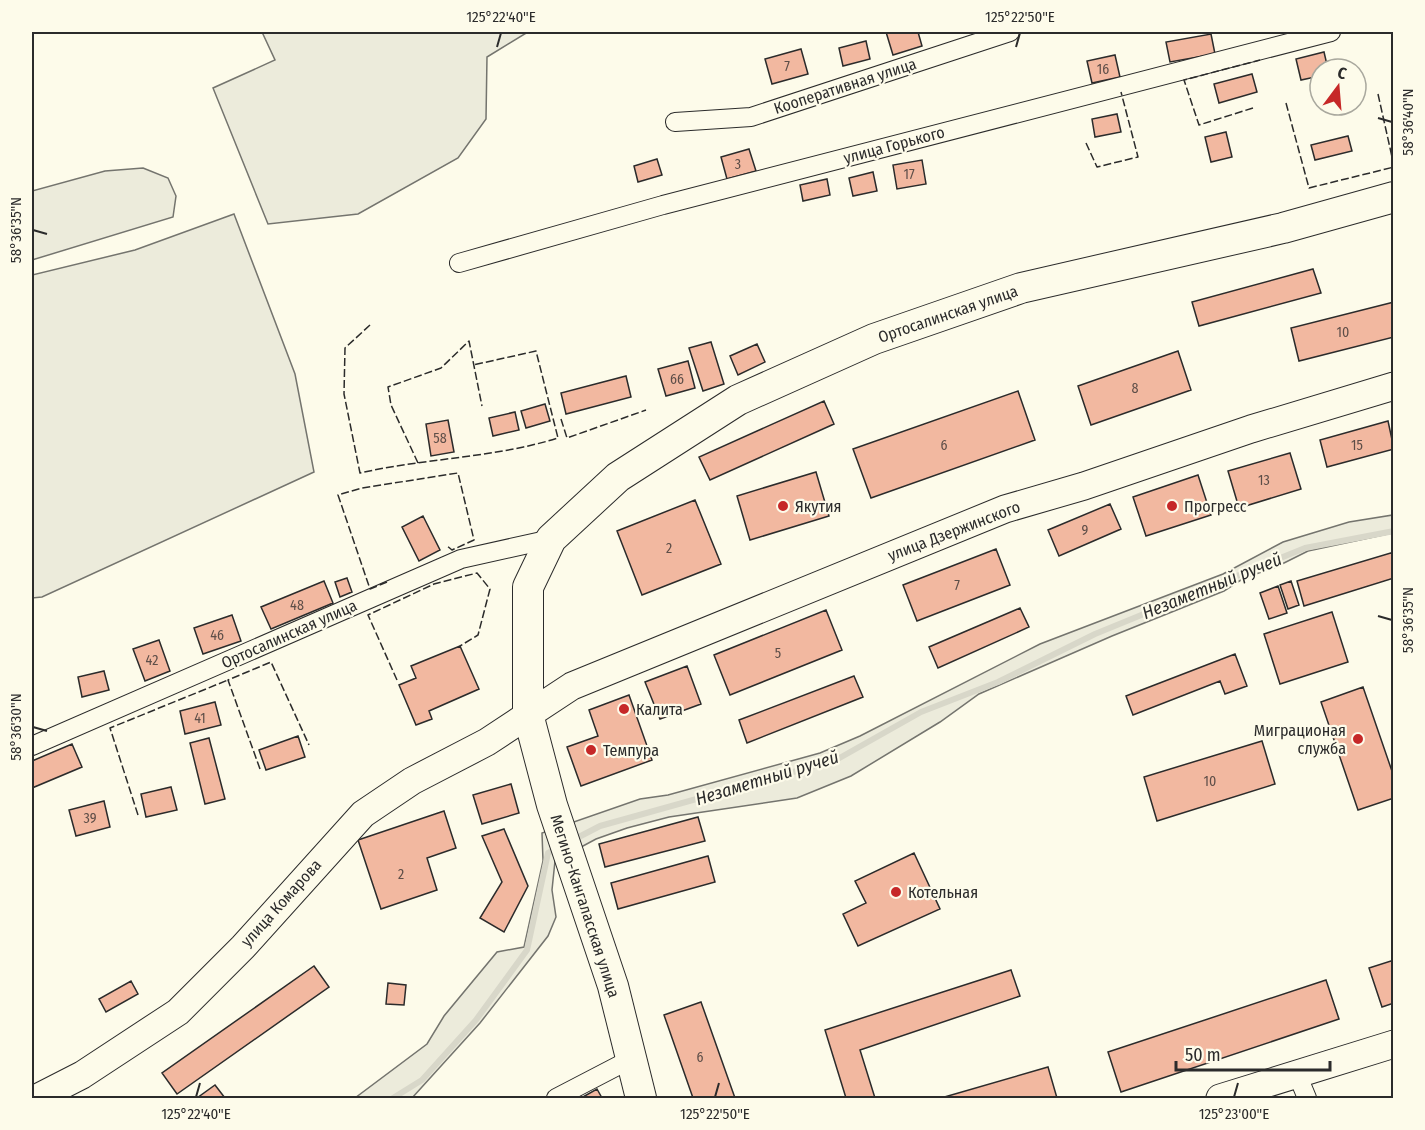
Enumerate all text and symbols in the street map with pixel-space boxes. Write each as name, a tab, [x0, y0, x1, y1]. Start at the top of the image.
text: 125°22'40"E	[466, 8, 536, 26]
text: 125°22'50"E	[985, 8, 1055, 26]
street label: Кооперативная улица	[771, 54, 919, 118]
north arrow	[1308, 57, 1368, 117]
house number: 7	[784, 58, 790, 75]
house number: 16	[1097, 61, 1109, 78]
text: С	[1335, 63, 1349, 84]
text: 58°36'40"N	[1399, 88, 1417, 156]
street label: улица Горького	[841, 122, 947, 168]
house number: 3	[735, 156, 741, 173]
house number: 17	[903, 166, 915, 183]
text: 58°36'35"N	[7, 197, 25, 263]
street label: Ортосалинская улица	[876, 281, 1020, 347]
house number: 10	[1337, 324, 1349, 341]
house number: 66	[670, 371, 684, 388]
house number: 8	[1132, 380, 1139, 397]
house number: 58	[433, 430, 447, 447]
house number: 6	[941, 437, 948, 454]
house number: 15	[1351, 437, 1363, 454]
house number: 13	[1258, 472, 1270, 489]
place label: Якутия	[795, 497, 841, 516]
street label: улица Дзержинского	[885, 497, 1023, 565]
place label: Прогресс	[1184, 497, 1247, 516]
marker: Якутия	[776, 499, 790, 513]
marker: Прогресс	[1165, 499, 1179, 513]
house number: 9	[1082, 522, 1089, 539]
house number: 2	[666, 540, 672, 557]
water label: Незаметный ручей	[1139, 548, 1285, 624]
house number: 7	[954, 577, 960, 594]
text: 58°36'35"N	[1399, 587, 1417, 653]
street label: Ортосалинская улица	[218, 596, 360, 672]
house number: 48	[290, 597, 304, 614]
house number: 46	[210, 627, 224, 644]
house number: 5	[775, 645, 781, 662]
house number: 42	[146, 652, 158, 669]
text: 58°36'30"N	[7, 693, 25, 761]
place label: Калита	[636, 700, 683, 719]
marker: Калита	[617, 702, 631, 716]
house number: 41	[194, 710, 206, 727]
place label: Миграционая служба	[1254, 721, 1346, 758]
marker: Миграционая служба	[1351, 732, 1365, 746]
place label: Темпура	[603, 741, 659, 760]
marker: Темпура	[584, 743, 598, 757]
water label: Незаметный ручей	[693, 746, 841, 810]
house number: 10	[1204, 773, 1216, 790]
house number: 39	[84, 810, 97, 827]
street label: Мегино-Кангаласская улица	[546, 812, 624, 1000]
street label: улица Комарова	[237, 855, 325, 951]
house number: 2	[398, 866, 404, 883]
place label: Котельная	[908, 883, 978, 902]
marker: Котельная	[889, 885, 903, 899]
scale bar	[1176, 1034, 1330, 1072]
text: 50 m	[1185, 1044, 1221, 1066]
house number: 6	[697, 1049, 704, 1066]
text: 125°22'40"E	[161, 1105, 231, 1123]
text: 125°22'50"E	[680, 1105, 750, 1123]
text: 125°23'00"E	[1199, 1105, 1269, 1123]

